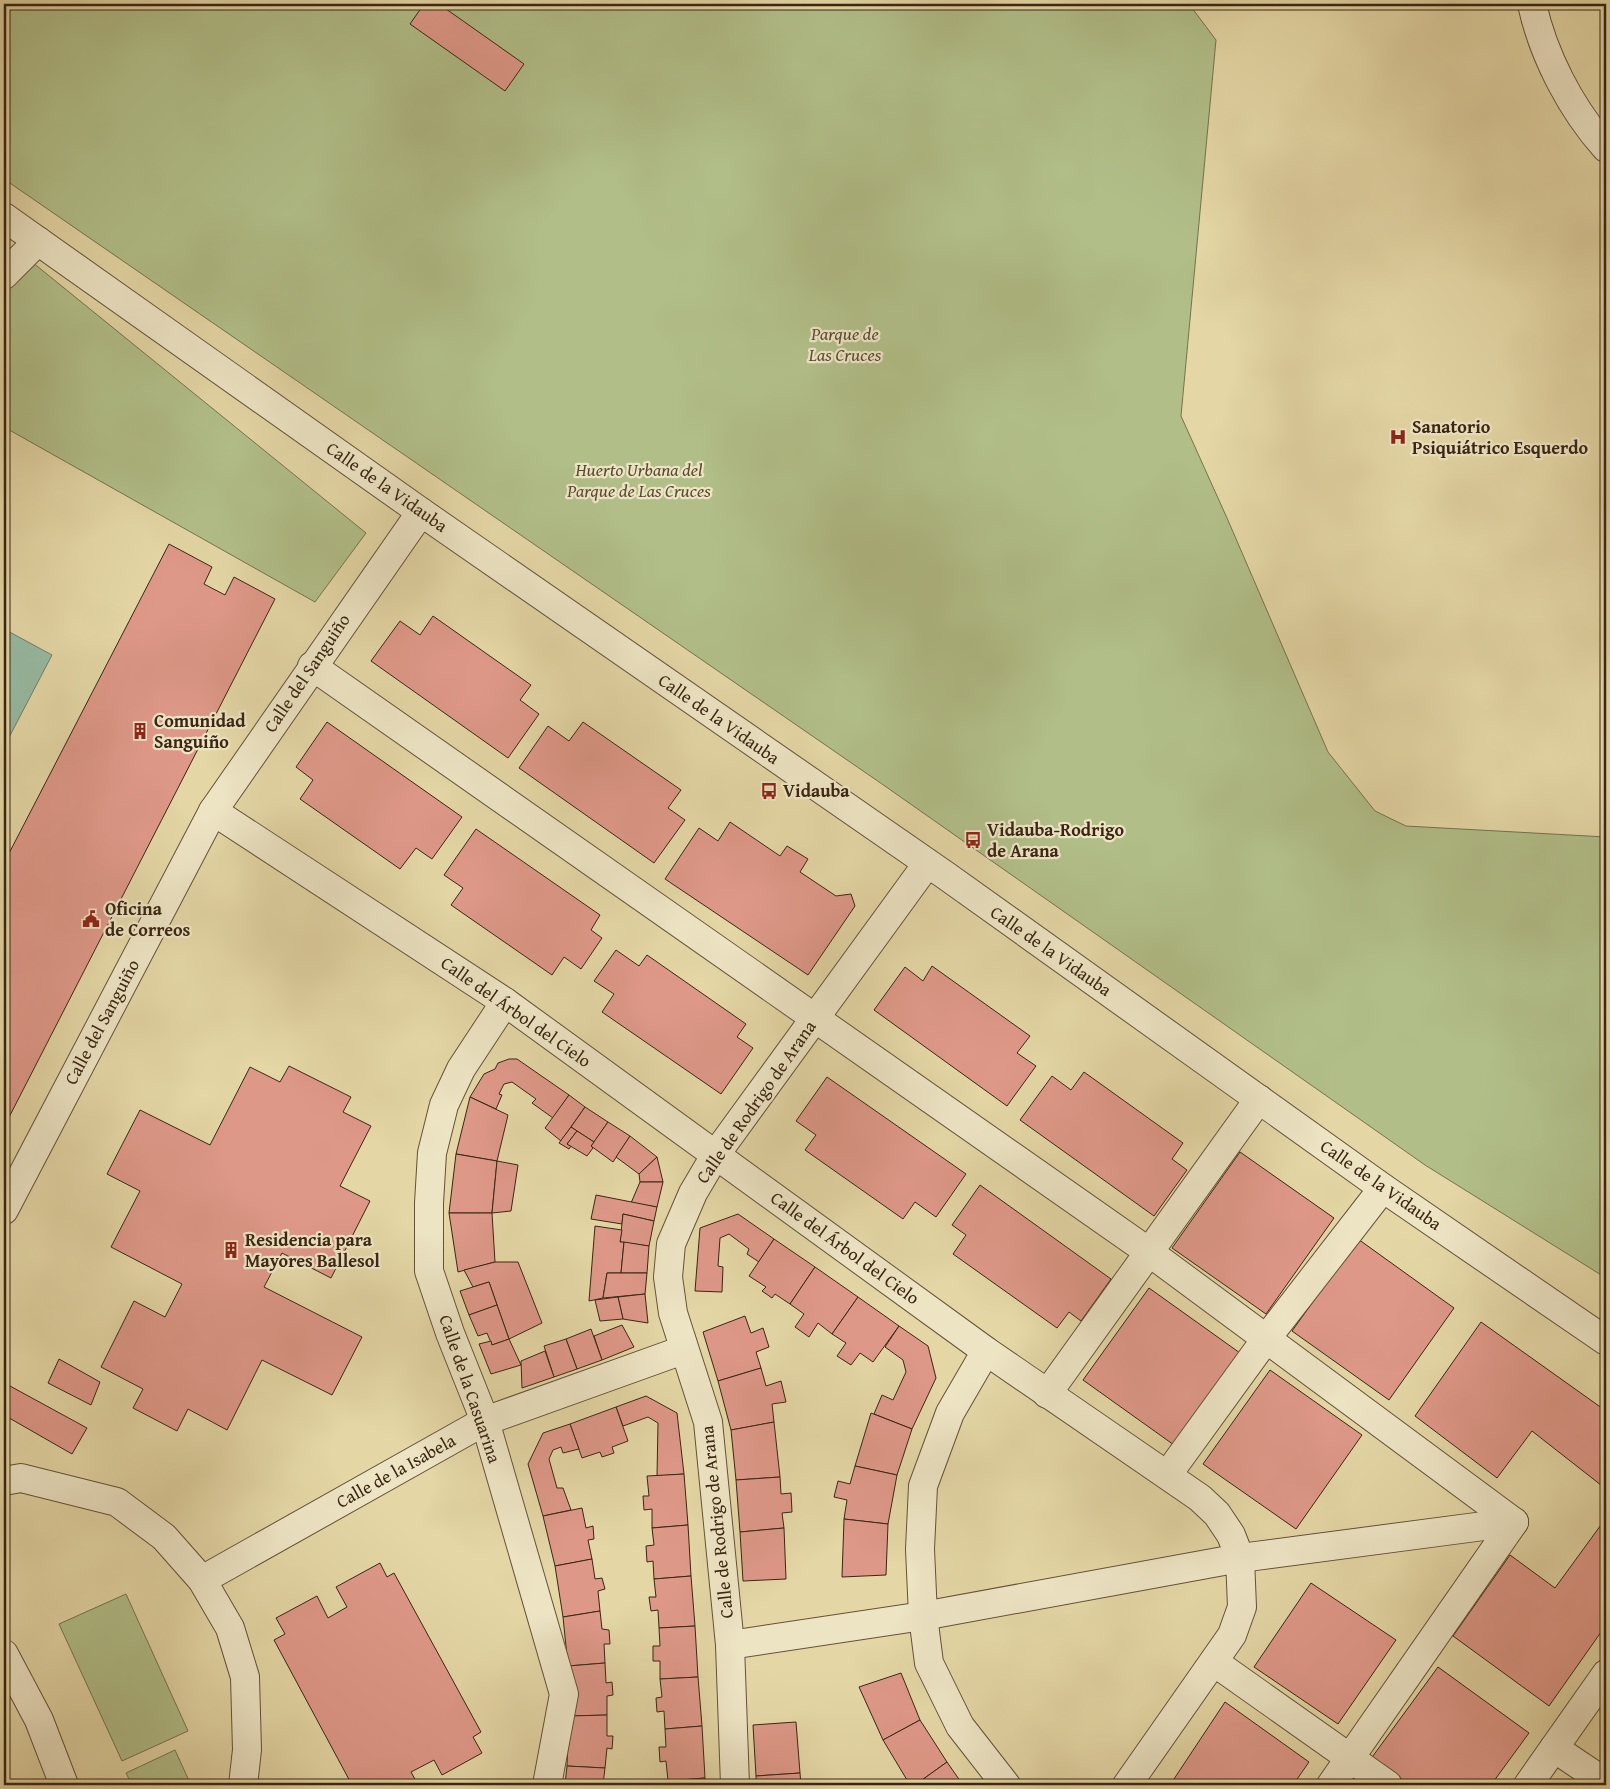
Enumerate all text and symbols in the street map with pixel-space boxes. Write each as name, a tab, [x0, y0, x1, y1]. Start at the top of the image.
park label: Parque de Las Cruces	[808, 320, 882, 368]
place label: Sanatorio Psiquiátrico Esquerdo	[1412, 413, 1589, 461]
hospital icon: Sanatorio Psiquiátrico Esquerdo	[1388, 427, 1408, 447]
street label: Calle de la Vidauba	[321, 435, 454, 539]
park label: Huerto Urbana del Parque de Las Cruces	[566, 456, 711, 504]
street label: Calle del Sanguiño	[257, 608, 356, 738]
street label: Calle de la Vidauba	[653, 667, 786, 771]
place label: Comunidad Sanguiño	[154, 707, 246, 755]
building icon: Comunidad Sanguiño	[130, 721, 150, 741]
place label: Vidauba	[783, 777, 850, 804]
bus stop icon: Vidauba	[759, 781, 779, 801]
place label: Vidauba-Rodrigo de Arana	[987, 816, 1124, 864]
bus stop icon: Vidauba-Rodrigo de Arana	[963, 830, 983, 850]
place label: Oficina de Correos	[105, 895, 191, 943]
street label: Calle de la Vidauba	[985, 899, 1118, 1003]
public building icon: Oficina de Correos	[81, 909, 101, 929]
street label: Calle del Árbol del Cielo	[436, 949, 597, 1074]
street label: Calle del Sanguiño	[57, 954, 146, 1089]
street label: Calle de Rodrigo de Arana	[689, 1014, 823, 1189]
street label: Calle de la Vidauba	[1315, 1133, 1448, 1237]
street label: Calle del Árbol del Cielo	[765, 1184, 925, 1311]
place label: Residencia para Mayores Ballesol	[245, 1226, 380, 1274]
building icon: Residencia para Mayores Ballesol	[221, 1240, 241, 1260]
street label: Calle de la Casuarina	[432, 1311, 509, 1467]
street label: Calle de Rodrigo de Arana	[693, 1424, 740, 1620]
street label: Calle de la Isabela	[331, 1426, 461, 1515]

